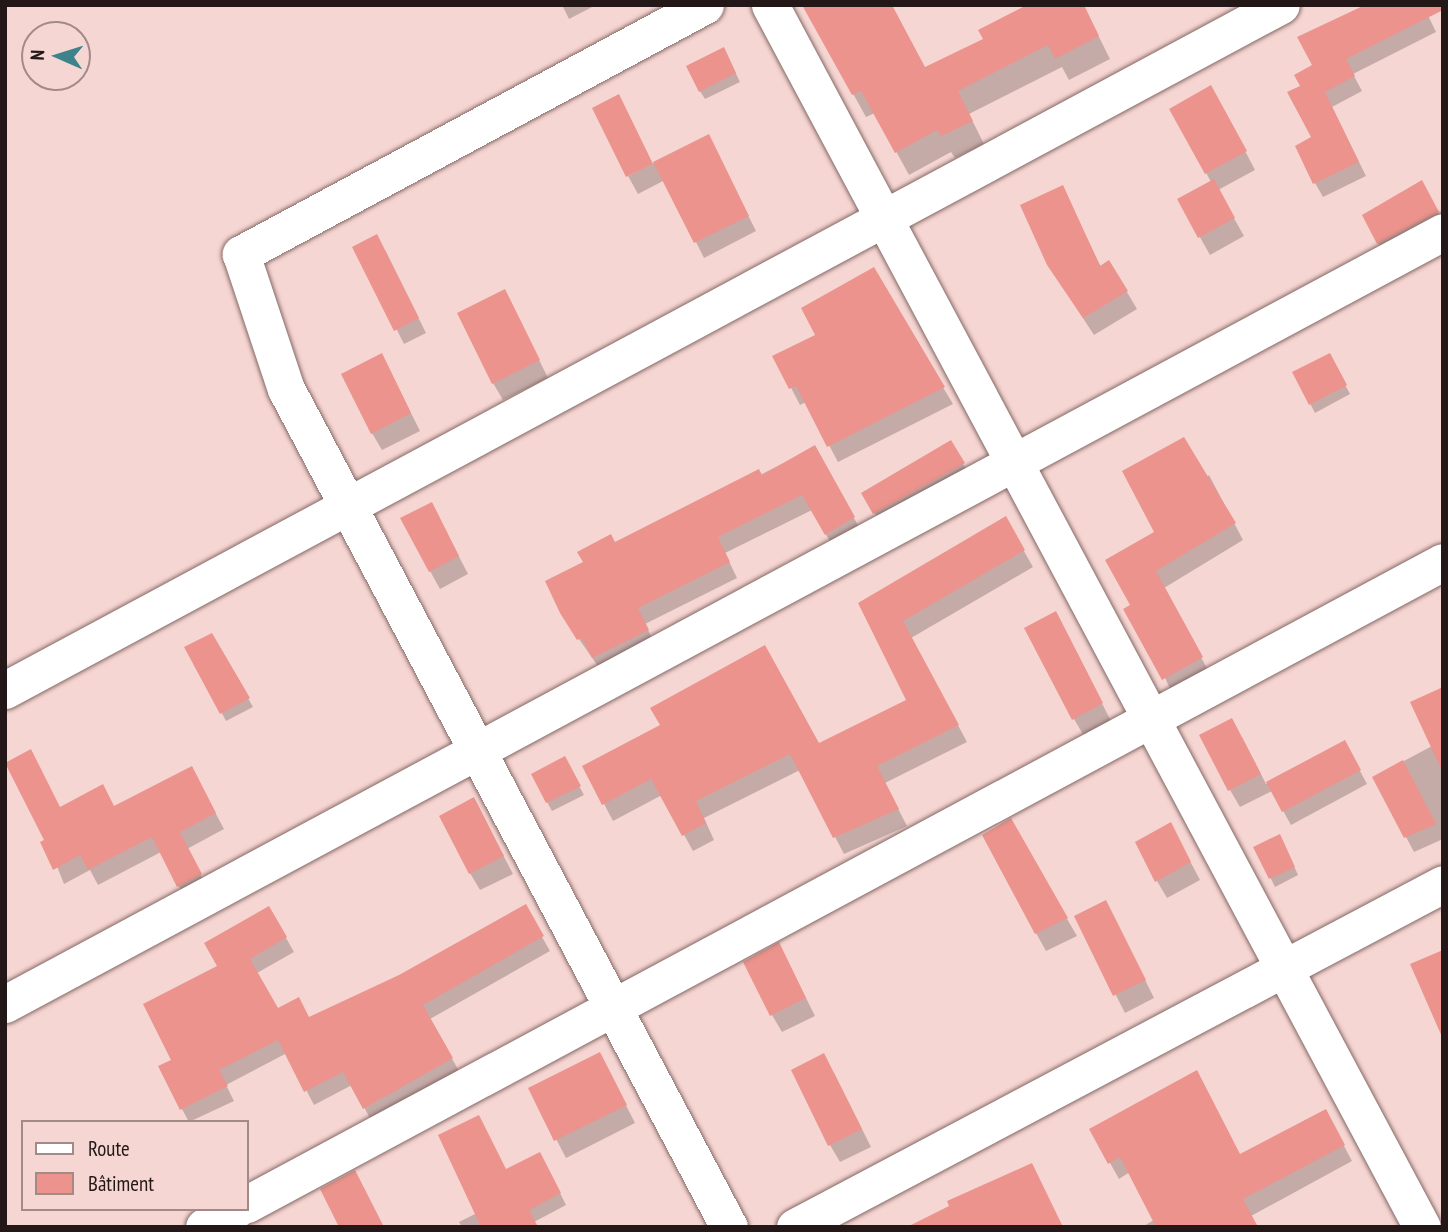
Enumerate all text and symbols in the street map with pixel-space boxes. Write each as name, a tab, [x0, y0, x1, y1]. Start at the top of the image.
north arrow	[21, 21, 91, 91]
text: N	[25, 49, 49, 61]
legend	[21, 1120, 248, 1211]
text: Route	[88, 1135, 130, 1162]
text: Bâtiment	[88, 1170, 154, 1197]

